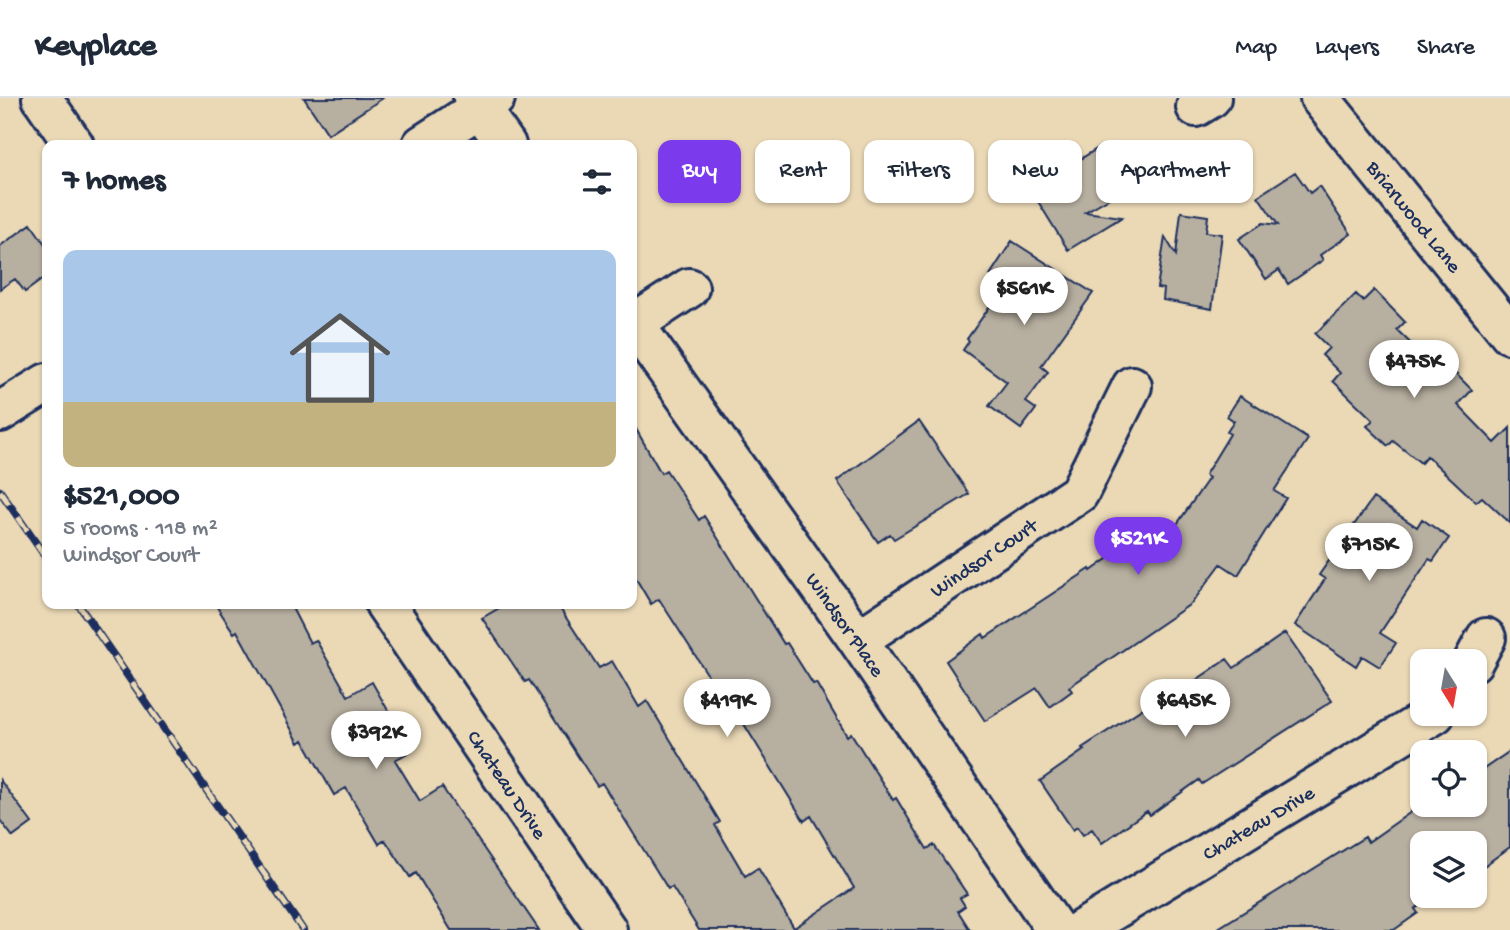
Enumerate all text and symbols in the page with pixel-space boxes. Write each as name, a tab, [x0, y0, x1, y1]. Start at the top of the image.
text: Keyplace	[35, 29, 157, 67]
text: Map	[1235, 34, 1277, 63]
text: Layers	[1315, 34, 1379, 63]
text: Share	[1417, 34, 1475, 63]
chip: Buy	[658, 140, 741, 203]
chip: Rent	[755, 140, 850, 203]
chip: Filters	[864, 140, 974, 203]
chip: New	[988, 140, 1082, 203]
chip: Apartment	[1096, 140, 1253, 203]
street label: Briarwood Lane	[1359, 156, 1466, 280]
icon: filters	[578, 163, 616, 201]
text: 7 homes	[63, 165, 165, 200]
pin: $561K	[975, 268, 1073, 327]
text: $561K	[996, 276, 1052, 303]
icon: home	[277, 295, 403, 421]
pin: $475K	[1365, 341, 1463, 400]
text: $475K	[1385, 349, 1443, 376]
text: $521,000	[63, 481, 180, 516]
street label: Windsor Court	[927, 514, 1045, 605]
text: 5 rooms · 118 m²	[63, 516, 218, 543]
pin: $521K	[1089, 518, 1187, 577]
pin: $715K	[1320, 524, 1418, 583]
text: $521K	[1110, 526, 1166, 553]
text: $715K	[1341, 532, 1397, 559]
text: Windsor Court	[63, 543, 199, 570]
street label: Windsor Place	[798, 569, 889, 684]
north arrow	[1410, 649, 1488, 726]
map controls	[1410, 649, 1487, 908]
pin: $419K	[678, 680, 776, 739]
pin: $645K	[1136, 680, 1234, 739]
text: $419K	[700, 688, 754, 715]
text: $645K	[1156, 688, 1214, 715]
pin: $392K	[327, 712, 425, 771]
text: $392K	[347, 720, 405, 747]
street label: Chateau Drive	[460, 727, 551, 846]
button: locate	[1410, 740, 1487, 817]
street label: Chateau Drive	[1199, 781, 1321, 868]
button: layers	[1410, 831, 1487, 908]

